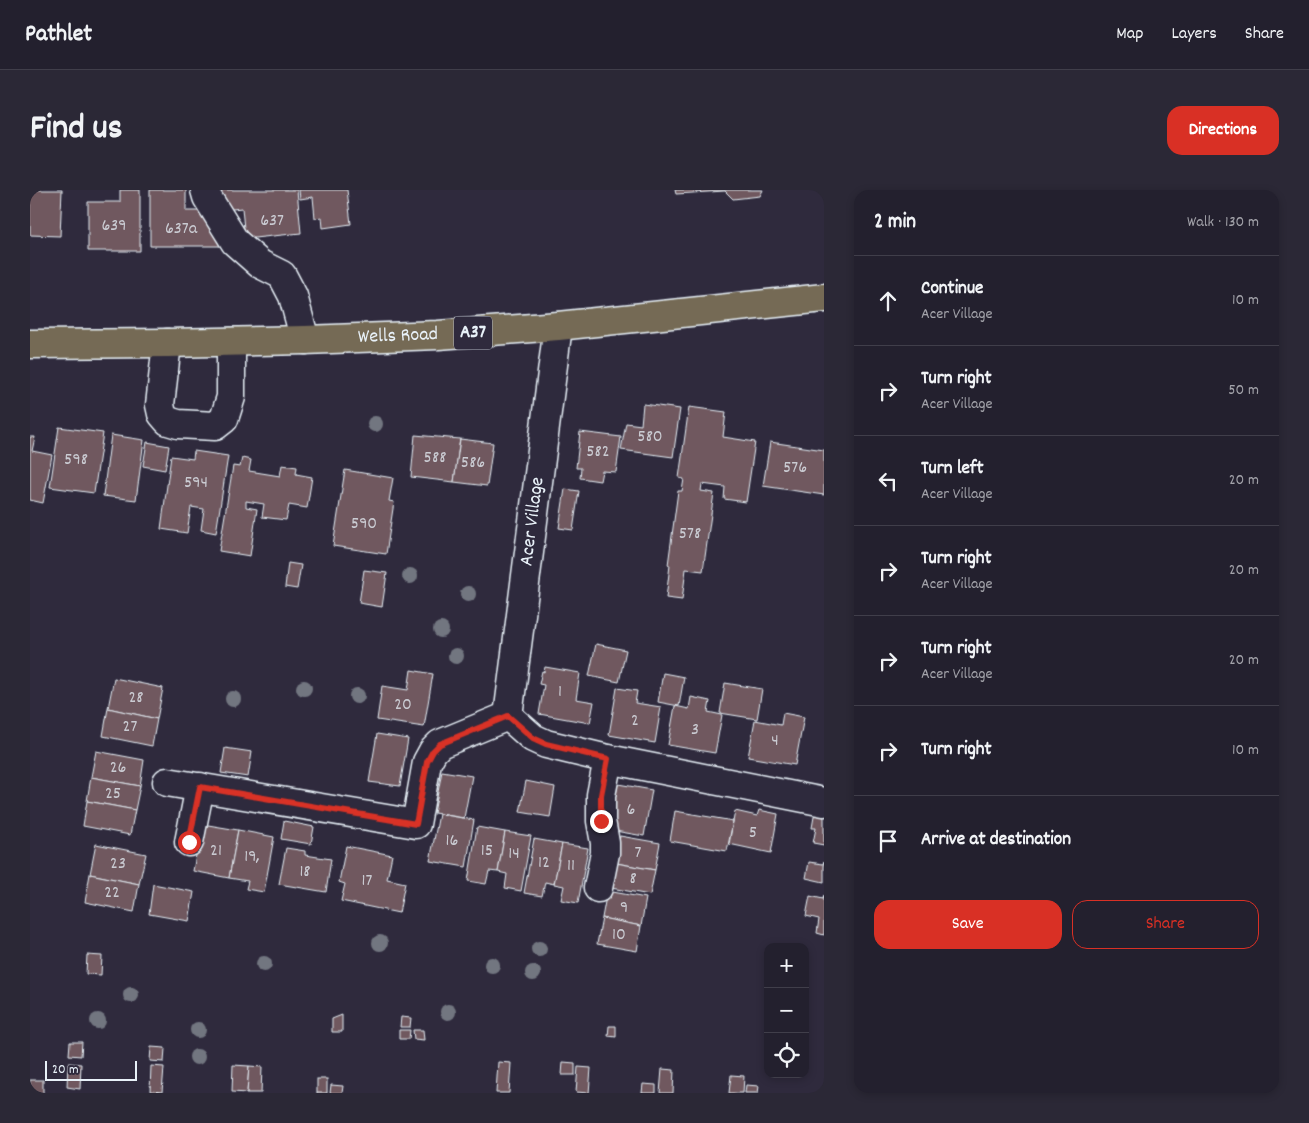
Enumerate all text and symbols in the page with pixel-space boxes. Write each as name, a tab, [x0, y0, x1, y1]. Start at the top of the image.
text: Pathlet	[25, 18, 92, 52]
text: Map	[1116, 22, 1143, 47]
text: Layers	[1171, 22, 1217, 47]
text: Share	[1245, 22, 1284, 47]
text: Find us	[30, 105, 122, 155]
button: Directions	[1167, 106, 1279, 155]
text: 2 min	[874, 208, 916, 238]
house number: 637	[260, 209, 284, 234]
text: Walk · 130 m	[1187, 211, 1259, 234]
house number: 639	[101, 214, 127, 239]
house number: 637a	[165, 217, 198, 242]
text: Continue	[921, 276, 983, 303]
icon: ahead	[874, 287, 902, 315]
text: 10 m	[1232, 289, 1259, 312]
text: Acer Village	[921, 303, 993, 326]
road number: A37	[454, 316, 492, 350]
street label: Wells Road	[357, 321, 439, 352]
text: Turn right	[921, 366, 992, 393]
icon: right	[874, 377, 902, 405]
text: 50 m	[1228, 379, 1259, 402]
text: Acer Village	[921, 393, 993, 416]
house number: 580	[637, 425, 663, 450]
house number: 582	[586, 440, 610, 465]
house number: 588	[424, 446, 446, 471]
house number: 598	[64, 448, 88, 473]
house number: 586	[461, 451, 485, 476]
house number: 576	[783, 456, 807, 481]
text: Turn left	[921, 456, 984, 483]
icon: left	[874, 467, 902, 495]
text: 20 m	[1229, 469, 1259, 492]
house number: 594	[184, 471, 208, 496]
street label: Acer Village	[513, 475, 553, 568]
text: Acer Village	[921, 483, 993, 506]
house number: 590	[351, 512, 377, 537]
house number: 578	[679, 522, 701, 547]
text: Turn right	[921, 546, 992, 573]
icon: right	[874, 557, 902, 585]
text: 20 m	[1229, 559, 1259, 582]
text: Acer Village	[921, 573, 993, 596]
text: Turn right	[921, 636, 992, 663]
icon: right	[874, 647, 902, 675]
text: 20 m	[1229, 649, 1259, 672]
text: Acer Village	[921, 663, 993, 686]
house number: 1	[558, 680, 562, 705]
house number: 28	[128, 686, 144, 711]
house number: 20	[394, 693, 412, 718]
house number: 2	[631, 709, 639, 734]
house number: 27	[123, 715, 137, 740]
house number: 3	[691, 718, 699, 743]
house number: 4	[771, 729, 779, 754]
icon: right	[874, 737, 902, 765]
text: Turn right	[921, 737, 992, 764]
text: 10 m	[1232, 739, 1259, 762]
house number: 26	[110, 756, 126, 781]
house number: 25	[105, 782, 121, 807]
house number: 6	[627, 798, 635, 823]
route end	[590, 810, 613, 833]
house number: 5	[749, 821, 757, 846]
icon: arrive	[874, 827, 902, 855]
text: Arrive at destination	[921, 827, 1071, 854]
house number: 16	[446, 829, 458, 854]
route start	[178, 831, 201, 854]
house number: 21	[210, 839, 222, 864]
house number: 15	[481, 839, 493, 864]
house number: 7	[635, 841, 642, 866]
house number: 14	[508, 842, 520, 867]
house number: 19,	[244, 845, 260, 870]
house number: 12	[538, 851, 550, 876]
house number: 23	[110, 852, 126, 877]
house number: 11	[567, 854, 575, 879]
house number: 18	[299, 860, 311, 885]
house number: 8	[629, 867, 637, 892]
house number: 17	[362, 869, 373, 894]
house number: 22	[104, 881, 120, 906]
house number: 9	[620, 896, 628, 921]
button: Save	[874, 900, 1062, 949]
button: Share	[1072, 900, 1259, 949]
house number: 10	[612, 923, 626, 948]
map controls	[764, 943, 809, 1078]
button: +	[764, 943, 809, 988]
button: −	[764, 988, 809, 1033]
button: locate	[764, 1033, 809, 1078]
scale bar	[45, 1058, 138, 1081]
text: 20 m	[52, 1060, 79, 1080]

